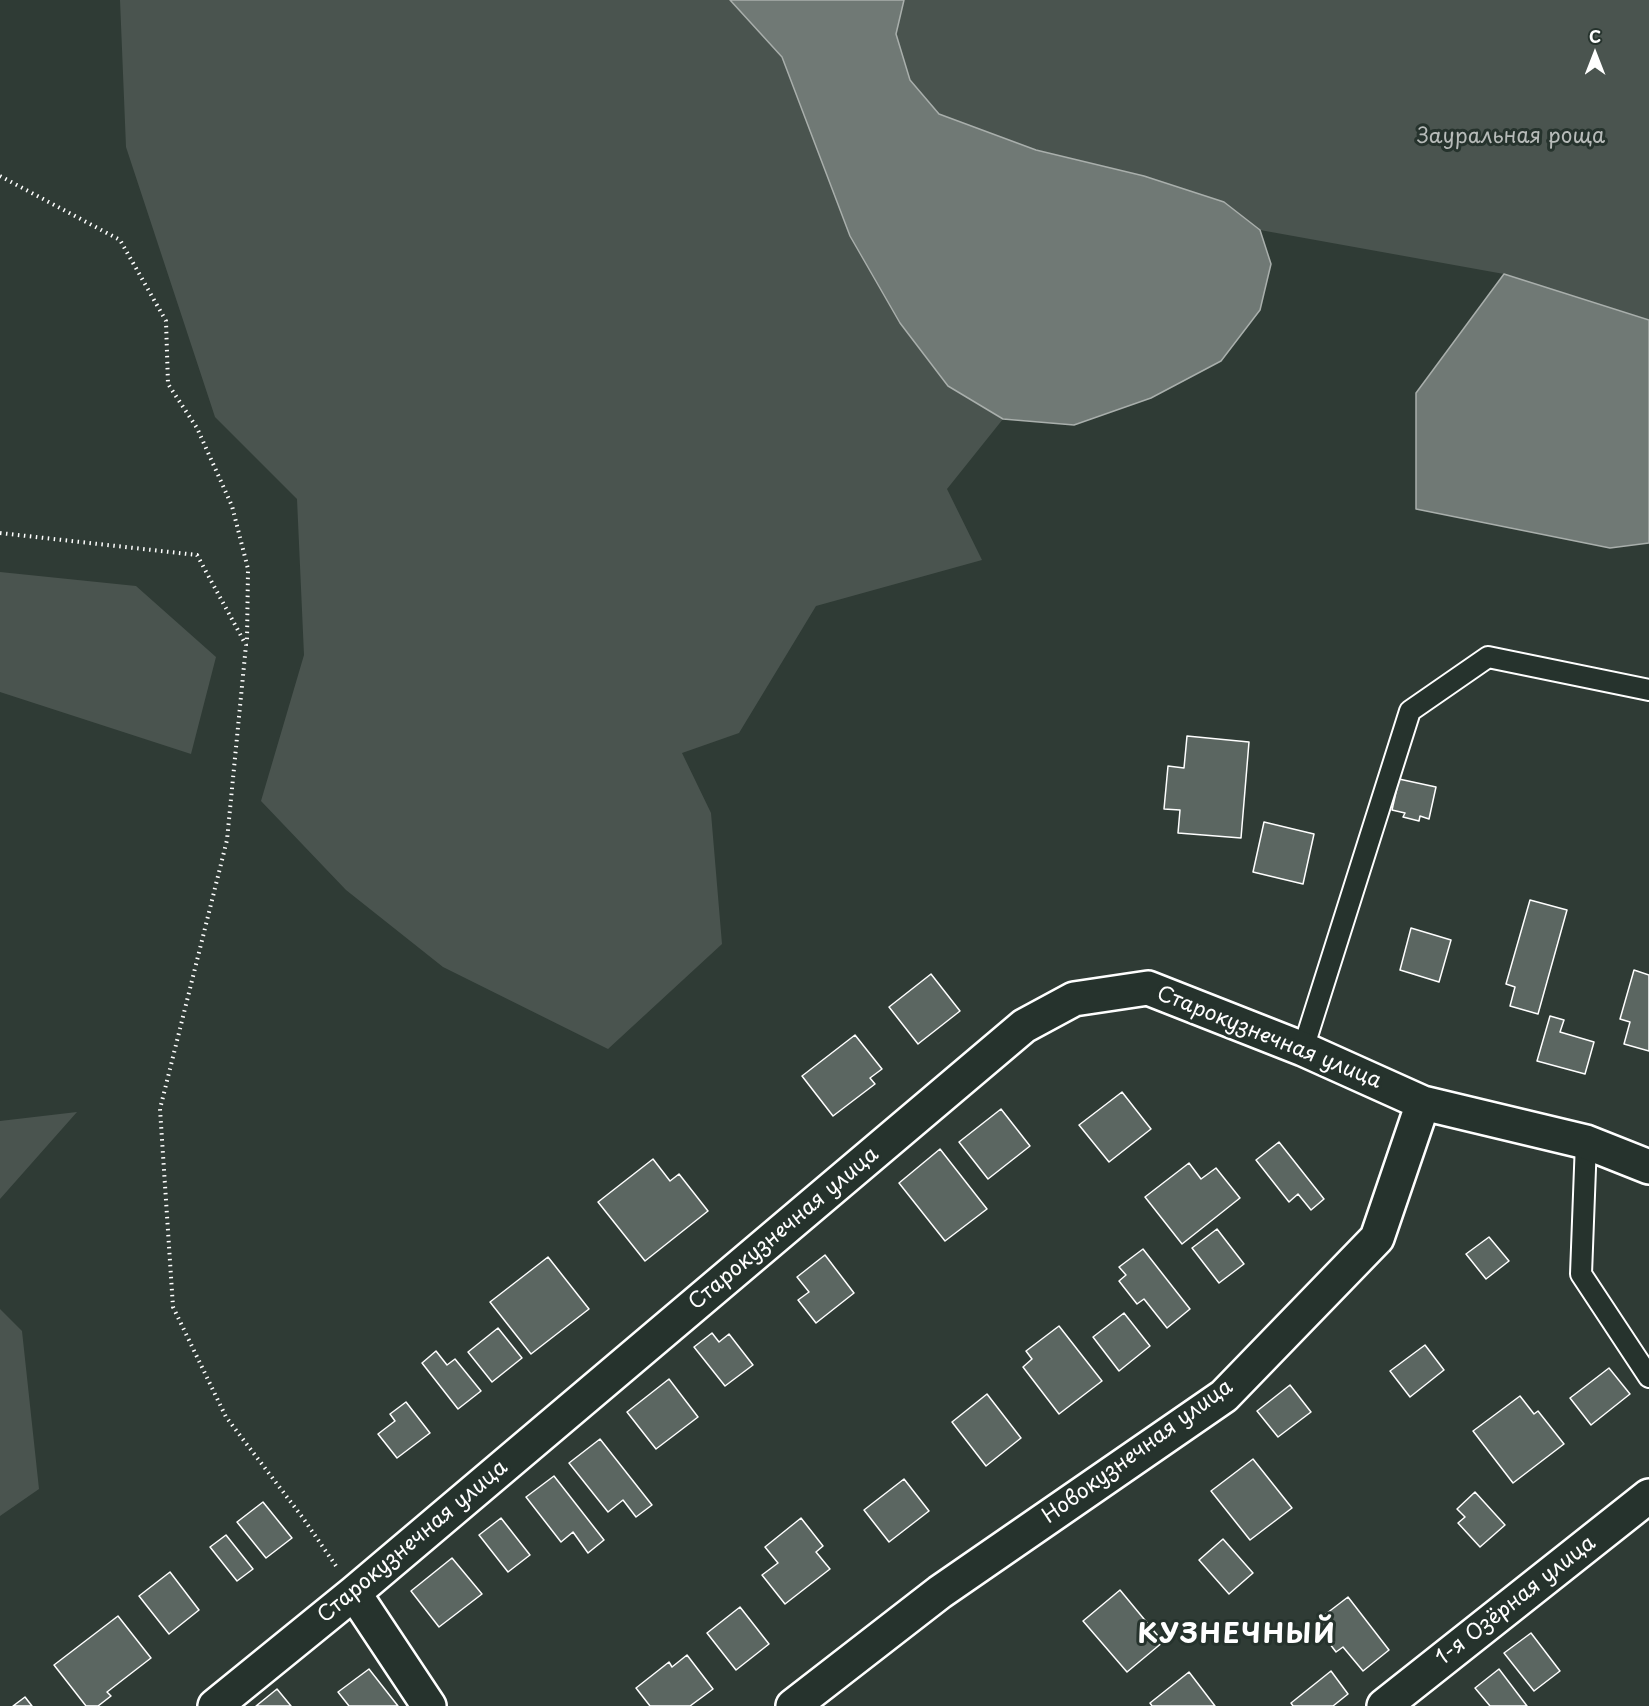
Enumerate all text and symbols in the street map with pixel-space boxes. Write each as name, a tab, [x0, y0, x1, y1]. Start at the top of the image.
north arrow	[1565, 24, 1625, 84]
text: С	[1589, 24, 1601, 48]
park label: Зауральная роща	[1417, 124, 1605, 150]
street label: Старокузнечная улица	[1153, 981, 1385, 1095]
street label: Старокузнечная улица	[684, 1142, 884, 1316]
street label: Новокузнечная улица	[1038, 1375, 1238, 1529]
street label: Старокузнечная улица	[313, 1455, 513, 1629]
street label: 1-я Озёрная улица	[1431, 1531, 1601, 1671]
district label: КУЗНЕЧНЫЙ	[1139, 1620, 1335, 1652]

